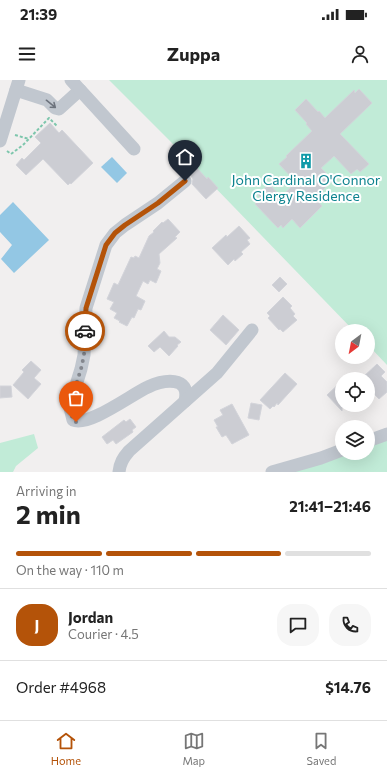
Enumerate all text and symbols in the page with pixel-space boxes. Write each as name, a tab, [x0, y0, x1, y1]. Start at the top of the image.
text: 21:39	[20, 5, 57, 23]
icon: menu	[16, 43, 38, 65]
text: Zuppa	[167, 43, 220, 65]
icon: person	[349, 43, 371, 65]
one-way arrow	[46, 100, 57, 109]
pin	[168, 140, 202, 181]
icon: home	[174, 146, 196, 168]
building icon: John Cardinal O'Connor Clergy Residence	[297, 152, 315, 170]
place label: John Cardinal O'Connor Clergy Residence	[232, 171, 381, 204]
courier	[65, 311, 105, 351]
icon: car	[74, 320, 96, 342]
north arrow	[335, 324, 375, 364]
map controls	[335, 324, 375, 460]
button: locate	[335, 372, 375, 412]
pin	[59, 381, 93, 422]
icon: bag	[65, 387, 87, 409]
button: layers	[335, 420, 375, 460]
text: Arriving in	[16, 483, 76, 499]
text: 21:41–21:46	[289, 497, 371, 515]
text: 2 min	[16, 498, 81, 529]
text: On the way · 110 m	[16, 562, 124, 578]
button: chat	[277, 604, 319, 646]
button: phone	[329, 604, 371, 646]
text: Jordan	[68, 608, 113, 626]
text: J	[35, 616, 39, 634]
text: Courier · 4.5	[68, 626, 139, 642]
text: Order #4968	[16, 678, 106, 696]
text: $14.76	[325, 678, 371, 696]
tab: Home	[51, 730, 81, 767]
tab: Map	[182, 730, 205, 767]
tab: Saved	[307, 730, 336, 767]

